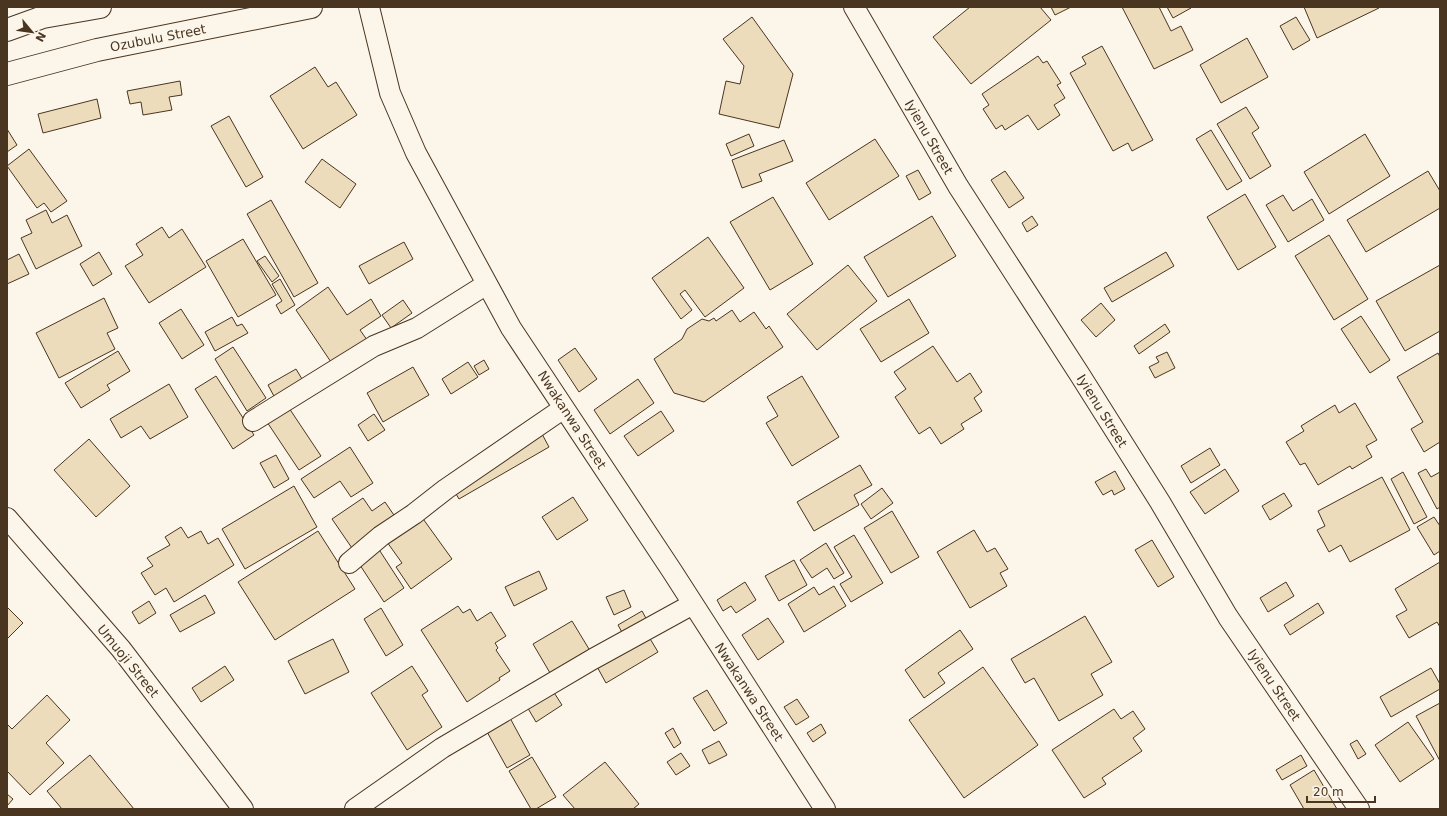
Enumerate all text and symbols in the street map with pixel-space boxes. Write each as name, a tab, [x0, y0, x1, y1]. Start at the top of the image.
north arrow	[12, 12, 52, 52]
street label: Ozubulu Street	[109, 21, 207, 55]
text: N	[32, 29, 48, 44]
street label: Iyienu Street	[902, 97, 956, 177]
street label: Nwakanwa Street	[535, 368, 609, 472]
street label: Iyienu Street	[1074, 372, 1130, 450]
street label: Umuoji Street	[94, 622, 162, 700]
street label: Nwakanwa Street	[712, 640, 786, 744]
street label: Iyienu Street	[1245, 646, 1303, 724]
scale bar	[1307, 778, 1375, 804]
text: 20 m	[1313, 785, 1344, 799]

